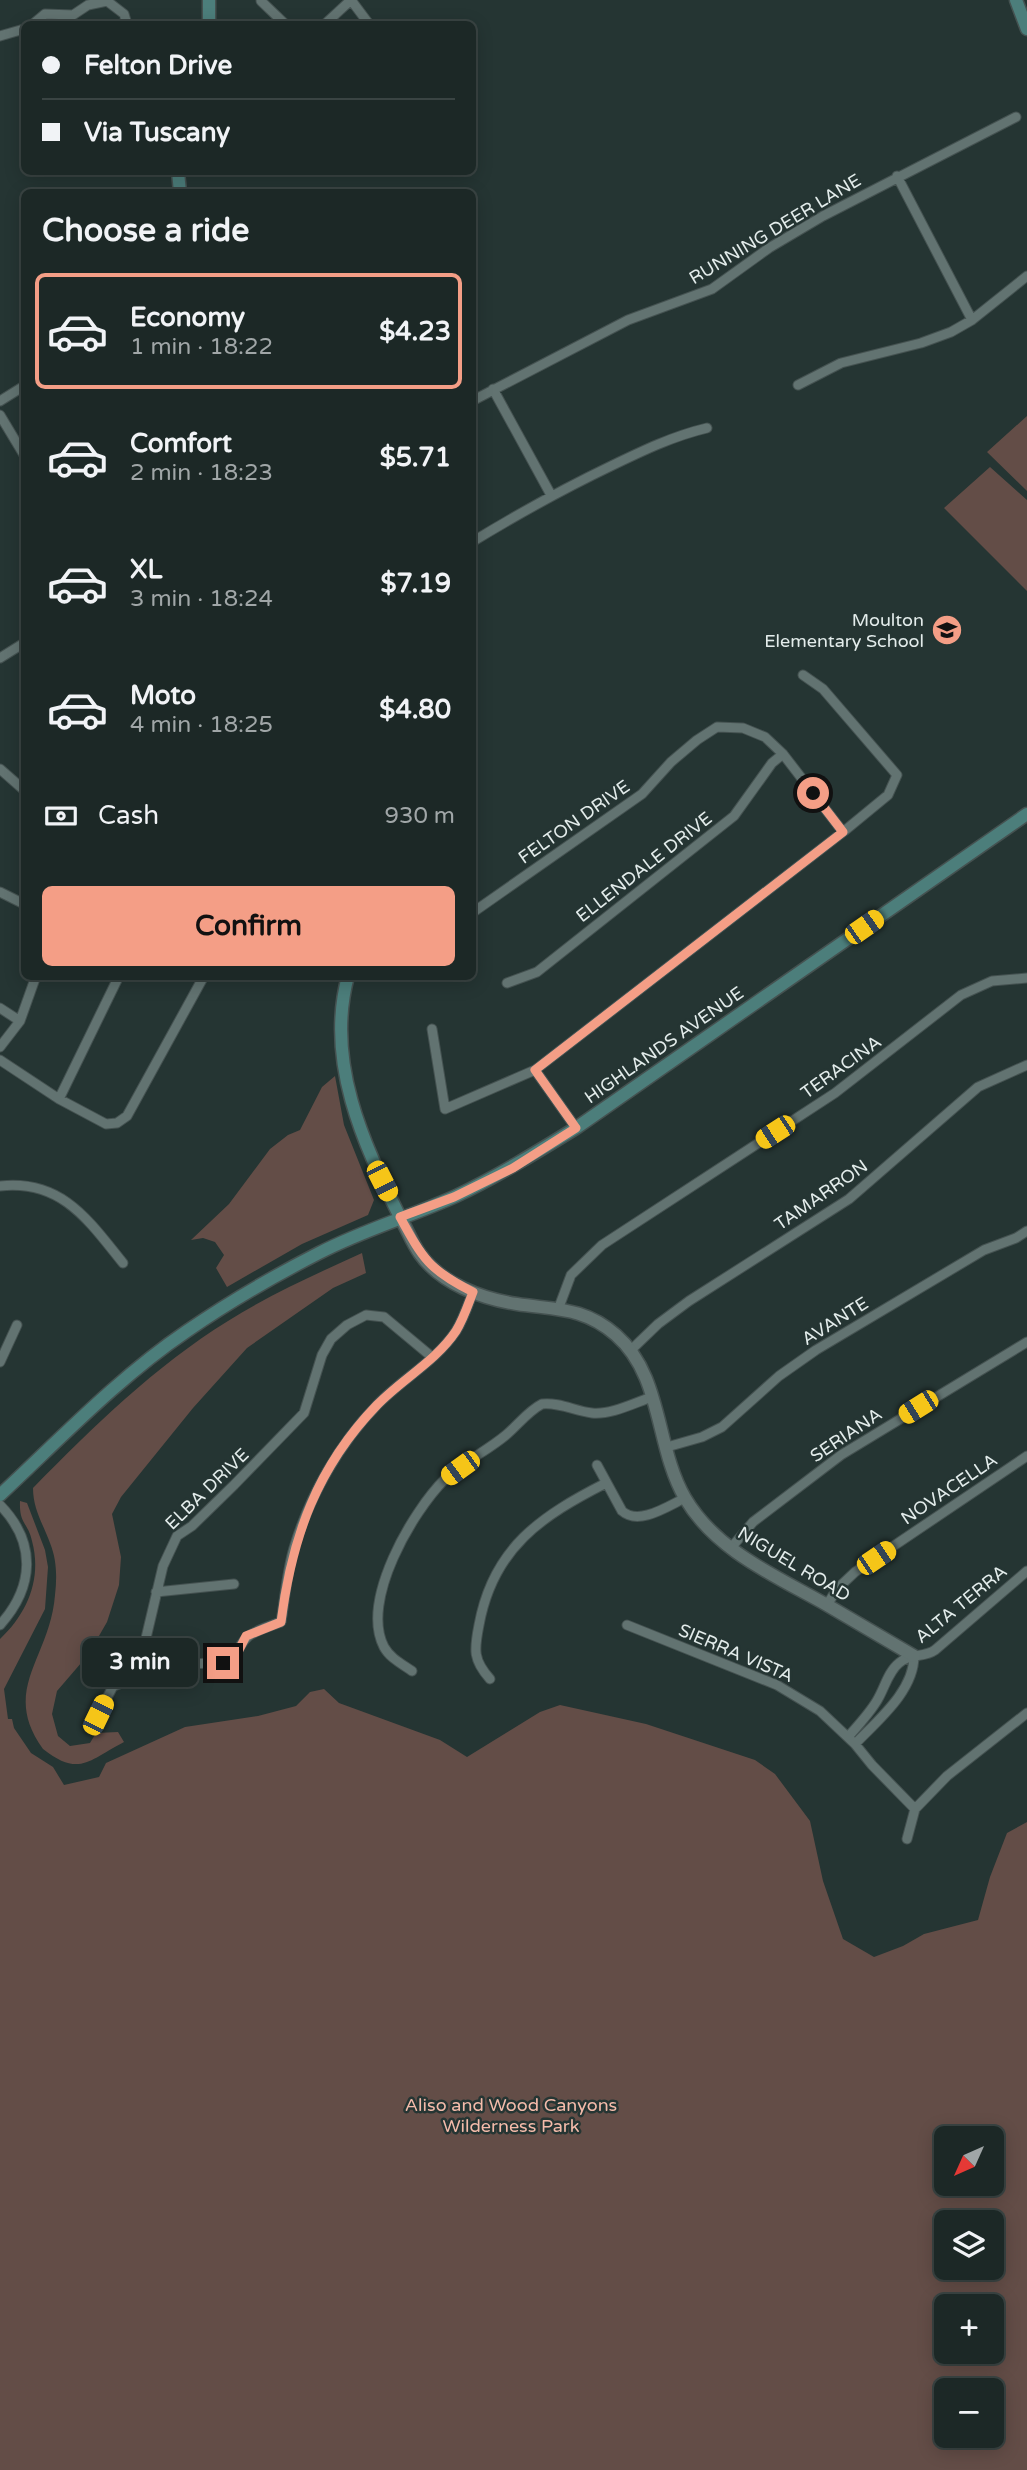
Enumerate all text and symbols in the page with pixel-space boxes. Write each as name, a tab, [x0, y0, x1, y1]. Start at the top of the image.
text: Felton Drive	[84, 50, 232, 81]
text: Via Tuscany	[84, 117, 230, 148]
street label: RUNNING DEER LANE	[685, 169, 865, 289]
text: Choose a ride	[42, 212, 249, 250]
icon: car	[46, 300, 109, 363]
text: Economy	[130, 302, 245, 333]
text: $4.23	[379, 316, 451, 347]
text: 1 min · 18:22	[130, 333, 273, 361]
icon: car	[46, 426, 109, 489]
text: Comfort	[130, 428, 232, 459]
text: $5.71	[380, 442, 451, 473]
text: 2 min · 18:23	[130, 459, 273, 487]
icon: car	[46, 552, 109, 615]
text: XL	[130, 554, 162, 585]
text: $7.19	[381, 568, 451, 599]
text: 3 min · 18:24	[130, 585, 273, 613]
place label: Moulton Elementary School	[764, 609, 924, 652]
school or university icon: Moulton Elementary School	[930, 613, 964, 647]
icon: car	[46, 678, 109, 741]
text: Moto	[130, 680, 196, 711]
text: $4.80	[379, 694, 451, 725]
text: 4 min · 18:25	[130, 711, 273, 739]
street label: FELTON DRIVE	[514, 775, 634, 869]
route start	[797, 777, 829, 809]
icon: cash	[42, 797, 80, 835]
text: Cash	[98, 800, 159, 831]
text: 930 m	[385, 802, 455, 830]
street label: ELLENDALE DRIVE	[572, 807, 716, 927]
button: Confirm	[42, 886, 455, 966]
car	[841, 906, 888, 948]
street label: HIGHLANDS AVENUE	[580, 982, 748, 1108]
street label: TERACINA	[797, 1030, 885, 1104]
car	[752, 1112, 799, 1152]
street label: TAMARRON	[770, 1155, 872, 1235]
car	[364, 1158, 401, 1204]
street label: AVANTE	[798, 1292, 872, 1350]
car	[895, 1387, 942, 1427]
street label: SERIANA	[806, 1403, 886, 1467]
street label: ELBA DRIVE	[161, 1444, 253, 1534]
car	[437, 1447, 484, 1489]
street label: NOVACELLA	[897, 1449, 1001, 1529]
street label: NIGUEL ROAD	[734, 1522, 854, 1606]
car	[853, 1538, 900, 1578]
street label: ALTA TERRA	[911, 1560, 1011, 1648]
street label: SIERRA VISTA	[675, 1619, 797, 1687]
callout: 3 min	[83, 1638, 198, 1688]
route end	[207, 1647, 239, 1679]
text: 3 min	[109, 1648, 171, 1676]
car	[80, 1692, 117, 1738]
park label: Aliso and Wood Canyons Wilderness Park	[405, 2094, 617, 2137]
north arrow	[934, 2126, 1004, 2196]
map controls	[934, 2126, 1004, 2448]
button: layers	[934, 2210, 1004, 2280]
button: +	[934, 2294, 1004, 2364]
button: −	[934, 2378, 1004, 2448]

